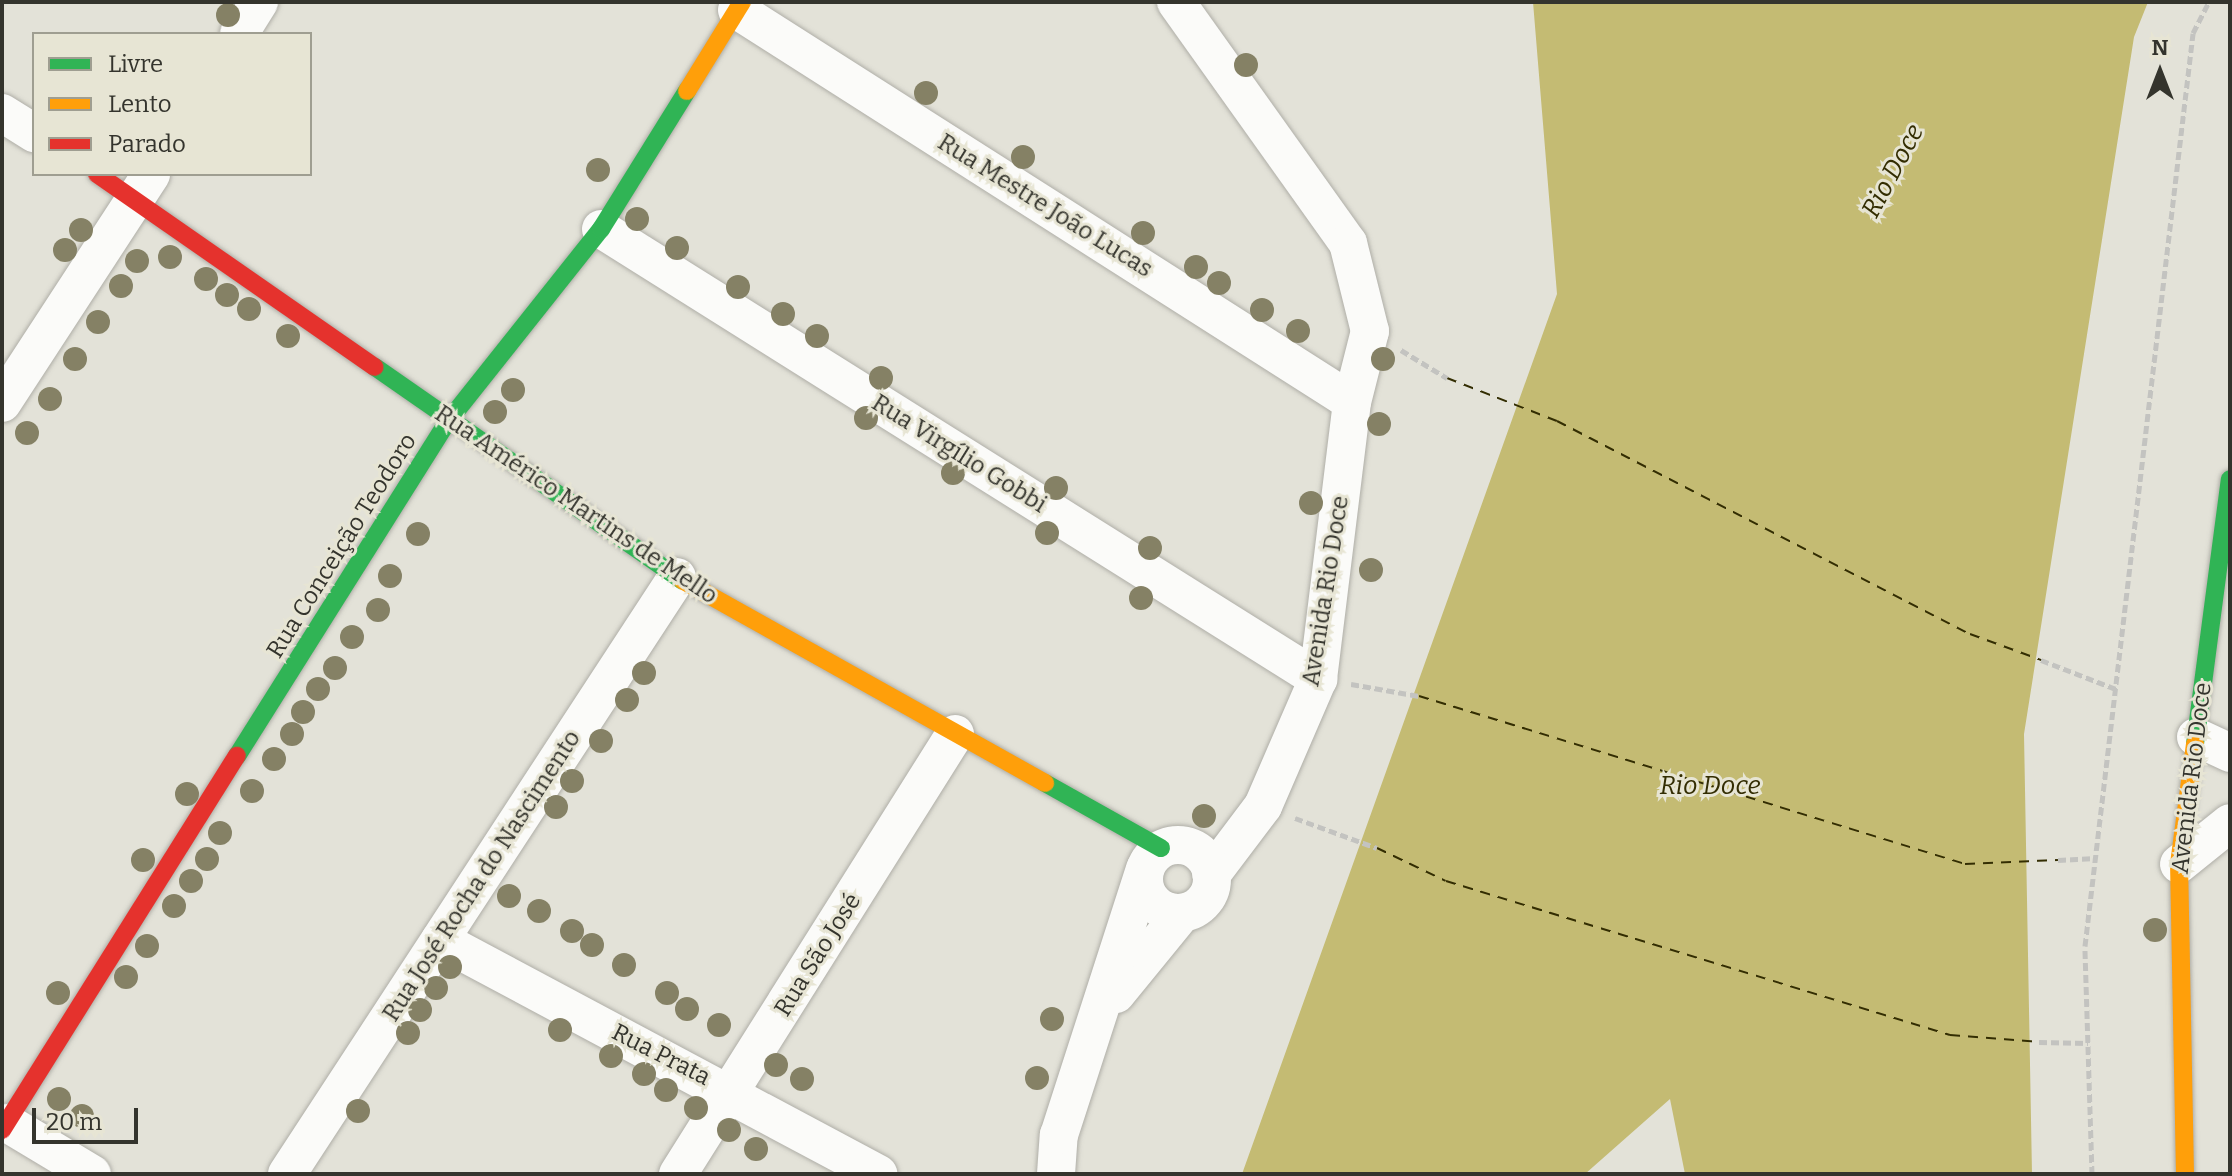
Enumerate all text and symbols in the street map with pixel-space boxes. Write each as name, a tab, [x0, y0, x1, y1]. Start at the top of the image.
legend	[32, 32, 312, 176]
north arrow	[2120, 32, 2200, 112]
text: N	[2152, 34, 2168, 61]
text: Livre	[108, 50, 163, 78]
text: Lento	[108, 90, 171, 118]
water label: Rio Doce	[1855, 119, 1931, 223]
street label: Rua Mestre João Lucas	[932, 128, 1158, 284]
text: Parado	[108, 130, 186, 158]
street label: Rua Virgílio Gobbi	[866, 389, 1052, 519]
street label: Rua Américo Martins de Mello	[429, 400, 723, 610]
street label: Rua Conceição Teodoro	[261, 428, 423, 664]
street label: Avenida Rio Doce	[1297, 494, 1355, 688]
street label: Avenida Rio Doce	[2166, 681, 2218, 875]
street label: Rua José Rocha do Nascimento	[377, 725, 587, 1027]
water label: Rio Doce	[1659, 770, 1761, 802]
street label: Rua São José	[769, 888, 867, 1022]
street label: Rua Prata	[607, 1018, 715, 1092]
scale bar	[36, 1092, 142, 1142]
text: 20 m	[46, 1108, 102, 1136]

